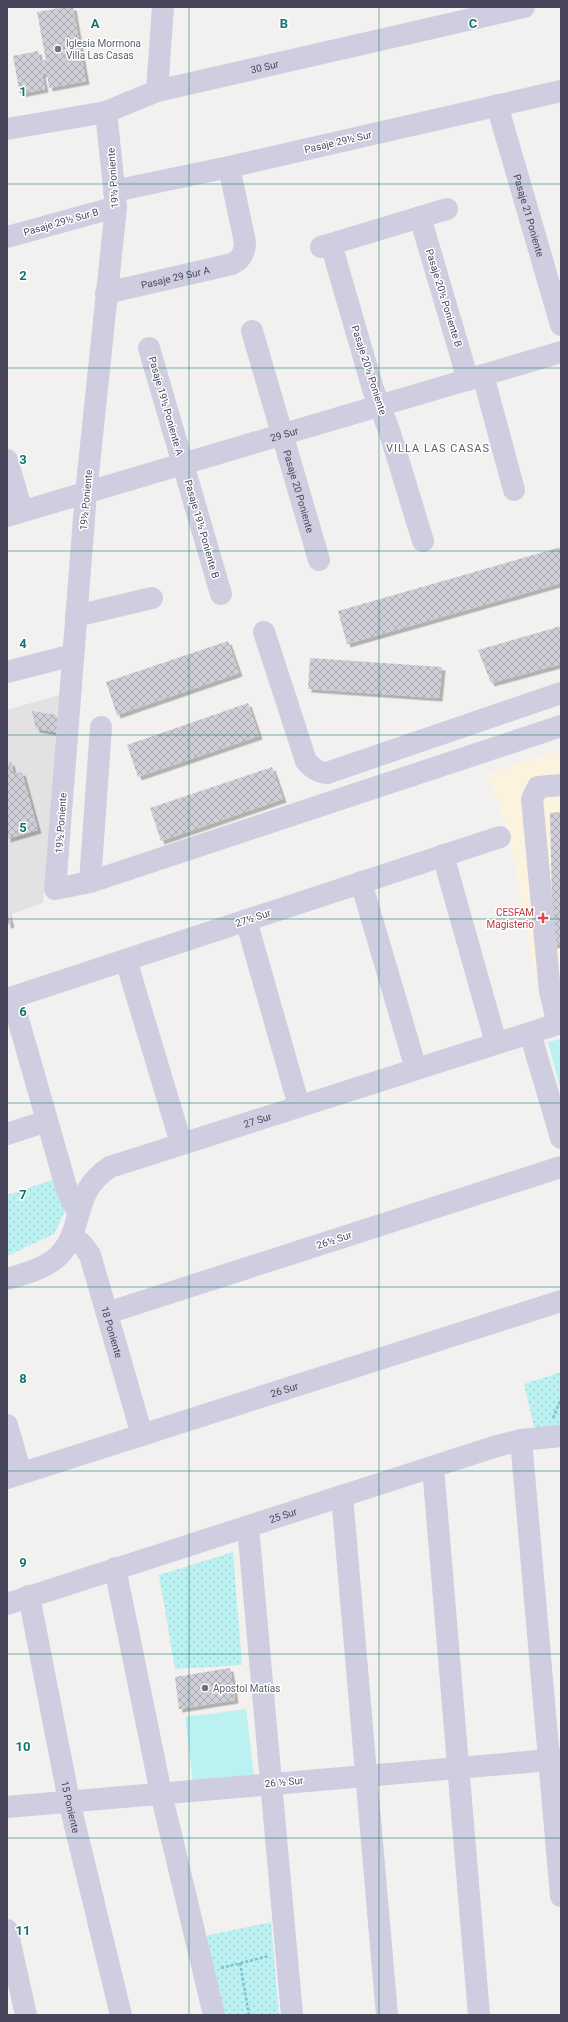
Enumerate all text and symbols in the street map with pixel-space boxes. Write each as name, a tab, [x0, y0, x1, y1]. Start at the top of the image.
text: A	[91, 16, 100, 31]
text: B	[280, 16, 288, 31]
text: C	[469, 16, 478, 31]
place label: Iglesia Mormona Villa Las Casas	[66, 38, 141, 61]
marker: Iglesia Mormona Villa Las Casas	[53, 44, 63, 54]
street label: 30 Sur	[249, 58, 280, 75]
text: 1	[19, 84, 27, 99]
street label: Pasaje 29½ Sur	[303, 129, 373, 155]
street label: 19½ Poniente	[105, 147, 121, 209]
street label: Pasaje 21 Poniente	[512, 173, 546, 258]
street label: Pasaje 29½ Sur B	[22, 206, 100, 238]
street label: Pasaje 20½ Poniente B	[424, 248, 464, 348]
street label: Pasaje 29 Sur A	[140, 264, 211, 290]
text: 2	[19, 268, 27, 283]
street label: Pasaje 20½ Poniente	[349, 324, 389, 416]
street label: Pasaje 19½ Poniente A	[147, 355, 186, 457]
street label: 29 Sur	[269, 424, 300, 443]
district label: VILLA LAS CASAS	[386, 442, 490, 455]
street label: Pasaje 20 Poniente	[282, 449, 316, 534]
text: 3	[19, 452, 27, 467]
street label: 19½ Poniente	[78, 469, 94, 531]
street label: Pasaje 19½ Poniente B	[183, 478, 221, 580]
text: 4	[19, 636, 27, 651]
street label: 19½ Poniente	[53, 792, 69, 854]
text: 5	[19, 820, 27, 835]
street label: 27½ Sur	[234, 907, 273, 929]
place label: CESFAM Magisterio	[487, 907, 534, 930]
marker: CESFAM Magisterio	[537, 912, 549, 924]
text: 6	[19, 1004, 27, 1019]
street label: 27 Sur	[242, 1110, 273, 1129]
text: 7	[19, 1187, 27, 1202]
street label: 26½ Sur	[315, 1229, 354, 1251]
street label: 18 Poniente	[100, 1305, 125, 1359]
text: 8	[19, 1371, 27, 1386]
street label: 26 Sur	[269, 1380, 300, 1399]
street label: 25 Sur	[268, 1505, 299, 1525]
text: 9	[19, 1555, 27, 1570]
marker: Apostol Matías	[200, 1683, 210, 1693]
place label: Apostol Matías	[213, 1683, 280, 1694]
text: 10	[16, 1739, 30, 1754]
street label: 26 ½ Sur	[264, 1775, 304, 1789]
street label: 15 Poniente	[60, 1780, 82, 1834]
text: 11	[16, 1923, 30, 1938]

